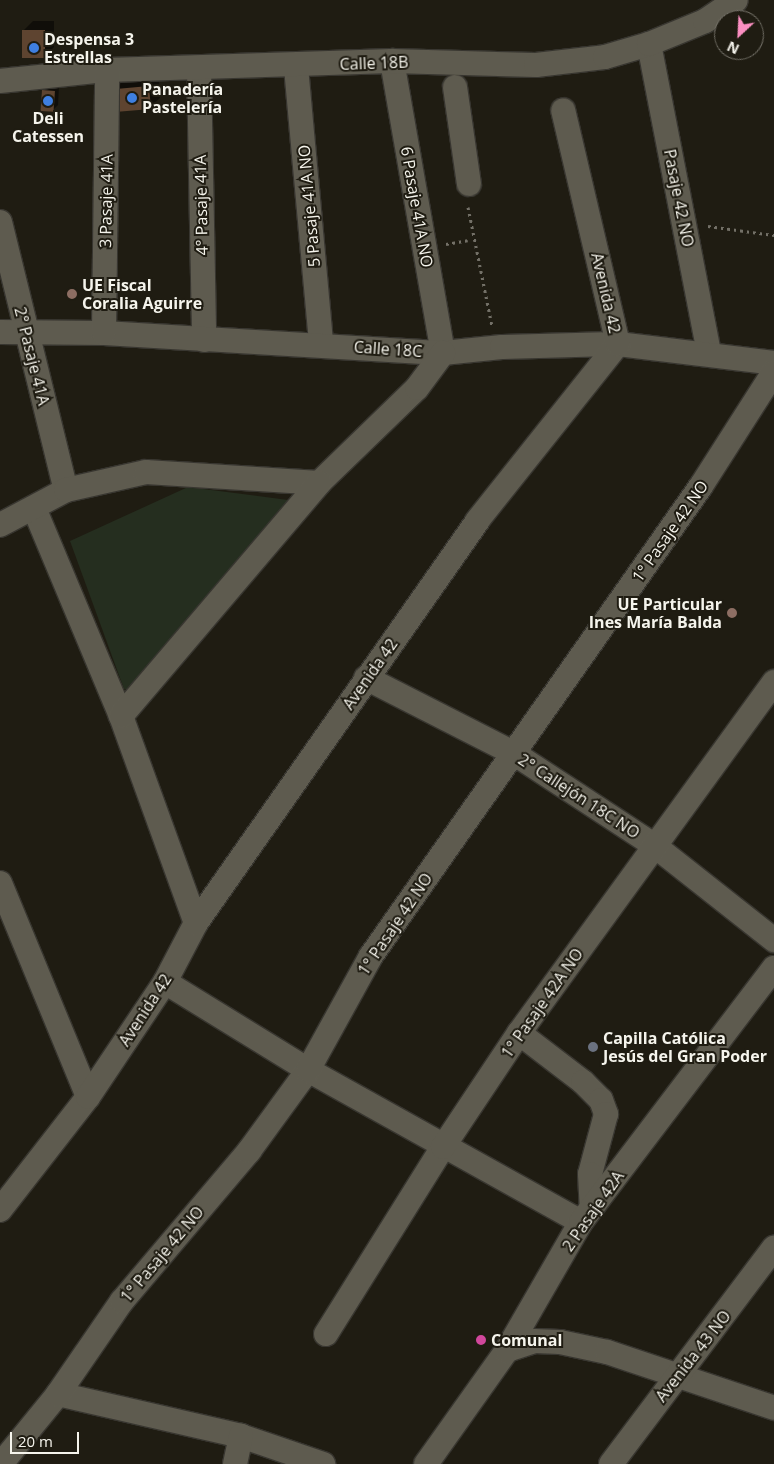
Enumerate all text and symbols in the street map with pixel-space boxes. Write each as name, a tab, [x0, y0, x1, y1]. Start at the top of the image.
north arrow	[714, 10, 764, 60]
place label: Despensa 3 Estrellas	[44, 29, 134, 67]
text: N	[724, 37, 742, 59]
marker: Despensa 3 Estrellas	[28, 42, 40, 54]
street label: Calle 18B	[339, 52, 409, 74]
place label: Panadería Pastelería	[142, 79, 223, 117]
marker: Panadería Pastelería	[126, 92, 138, 104]
marker: Deli Catessen	[42, 95, 54, 107]
place label: Deli Catessen	[12, 108, 84, 146]
street label: 5 Pasaje 41A NO	[294, 144, 324, 268]
street label: 6 Pasaje 41A NO	[397, 145, 437, 269]
street label: Pasaje 42 NO	[660, 148, 698, 248]
street label: 3 Pasaje 41A	[96, 154, 116, 248]
street label: 4° Pasaje 41A	[191, 154, 211, 256]
street label: Avenida 42	[587, 251, 625, 335]
place label: UE Fiscal Coralia Aguirre	[82, 275, 202, 313]
marker: UE Fiscal Coralia Aguirre	[66, 288, 78, 300]
street label: 2° Pasaje 41A	[10, 305, 54, 407]
street label: Calle 18C	[353, 337, 423, 361]
street label: 1° Pasaje 42 NO	[628, 477, 712, 585]
place label: UE Particular Ines María Balda	[589, 594, 722, 632]
marker: UE Particular Ines María Balda	[726, 607, 738, 619]
street label: Avenida 42	[339, 635, 401, 713]
street label: 2° Callejón 18C NO	[515, 750, 643, 842]
street label: 1° Pasaje 42 NO	[354, 869, 436, 979]
street label: 1° Pasaje 42A NO	[497, 944, 587, 1062]
street label: Avenida 42	[115, 970, 175, 1050]
place label: Capilla Católica Jesús del Gran Poder	[603, 1028, 767, 1066]
marker: Capilla Católica Jesús del Gran Poder	[587, 1041, 599, 1053]
street label: 2 Pasaje 42A	[558, 1167, 628, 1255]
street label: 1° Pasaje 42 NO	[116, 1202, 208, 1306]
street label: Avenida 43 NO	[651, 1306, 735, 1406]
place label: Comunal	[491, 1330, 562, 1350]
marker: Comunal	[475, 1334, 487, 1346]
scale bar	[12, 1422, 81, 1454]
text: 20 m	[18, 1431, 53, 1451]

